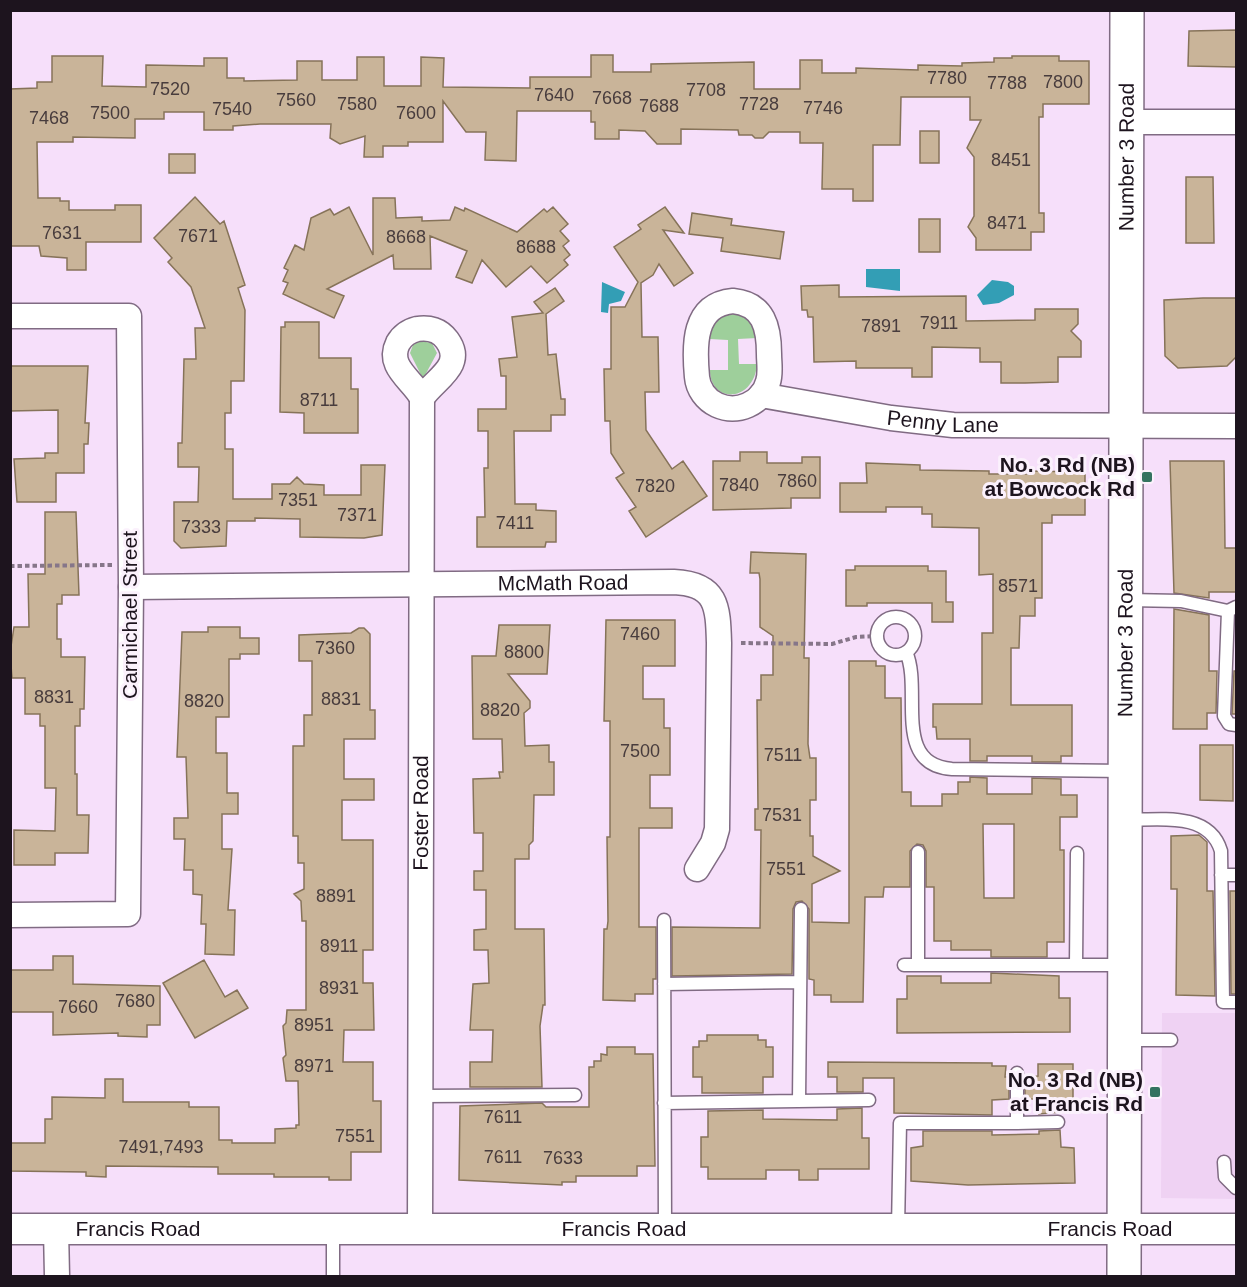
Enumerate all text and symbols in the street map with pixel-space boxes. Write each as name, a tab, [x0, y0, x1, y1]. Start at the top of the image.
house number: 7780	[927, 68, 967, 88]
house number: 7800	[1043, 72, 1083, 92]
house number: 7788	[987, 73, 1027, 93]
house number: 7520	[150, 79, 190, 99]
house number: 7708	[686, 80, 726, 100]
street label: Number 3 Road	[1114, 83, 1138, 231]
house number: 7640	[534, 85, 574, 105]
house number: 7668	[592, 88, 632, 108]
house number: 7560	[276, 90, 316, 110]
house number: 7580	[337, 94, 377, 114]
house number: 7728	[739, 94, 779, 114]
house number: 7688	[639, 96, 679, 116]
house number: 7746	[803, 98, 843, 118]
house number: 7540	[212, 99, 252, 119]
house number: 7500	[90, 103, 130, 123]
house number: 7600	[396, 103, 436, 123]
house number: 7468	[29, 108, 69, 128]
house number: 8451	[991, 150, 1031, 170]
house number: 8471	[987, 213, 1027, 233]
house number: 7631	[42, 223, 82, 243]
house number: 7671	[178, 226, 218, 246]
house number: 8668	[386, 227, 426, 247]
house number: 8688	[516, 237, 556, 257]
house number: 7911	[920, 313, 958, 333]
house number: 7891	[861, 316, 901, 336]
house number: 8711	[300, 390, 338, 410]
street label: Penny Lane	[886, 406, 999, 436]
place label: No. 3 Rd (NB) at Bowcock Rd	[984, 453, 1135, 500]
marker: No. 3 Rd (NB) at Bowcock Rd	[1140, 470, 1154, 484]
house number: 7860	[777, 471, 817, 491]
house number: 7840	[719, 475, 759, 495]
house number: 7820	[635, 476, 675, 496]
house number: 7351	[278, 490, 318, 510]
house number: 7371	[337, 505, 377, 525]
house number: 7411	[496, 513, 534, 533]
house number: 7333	[181, 517, 221, 537]
street label: Carmichael Street	[118, 531, 141, 699]
street label: Number 3 Road	[1113, 569, 1137, 717]
street label: McMath Road	[497, 570, 628, 595]
house number: 8571	[998, 576, 1038, 596]
house number: 7460	[620, 624, 660, 644]
house number: 7360	[315, 638, 355, 658]
house number: 8800	[504, 642, 544, 662]
house number: 8831	[34, 687, 74, 707]
house number: 8831	[321, 689, 361, 709]
house number: 8820	[184, 691, 224, 711]
house number: 8820	[480, 700, 520, 720]
house number: 7500	[620, 741, 660, 761]
house number: 7511	[764, 745, 802, 765]
street label: Foster Road	[409, 755, 432, 871]
house number: 7531	[762, 805, 802, 825]
house number: 7551	[766, 859, 806, 879]
house number: 8891	[316, 886, 356, 906]
house number: 8911	[320, 936, 358, 956]
house number: 8931	[319, 978, 359, 998]
house number: 7680	[115, 991, 155, 1011]
house number: 7660	[58, 997, 98, 1017]
house number: 8951	[294, 1015, 334, 1035]
house number: 8971	[294, 1056, 334, 1076]
place label: No. 3 Rd (NB) at Francis Rd	[1008, 1068, 1143, 1115]
marker: No. 3 Rd (NB) at Francis Rd	[1148, 1085, 1162, 1099]
house number: 7611	[484, 1107, 522, 1127]
house number: 7551	[335, 1126, 375, 1146]
house number: 7491,7493	[118, 1137, 204, 1157]
house number: 7611	[484, 1147, 522, 1167]
house number: 7633	[543, 1148, 583, 1168]
street label: Francis Road	[76, 1217, 200, 1240]
street label: Francis Road	[562, 1217, 686, 1240]
street label: Francis Road	[1048, 1217, 1172, 1240]

